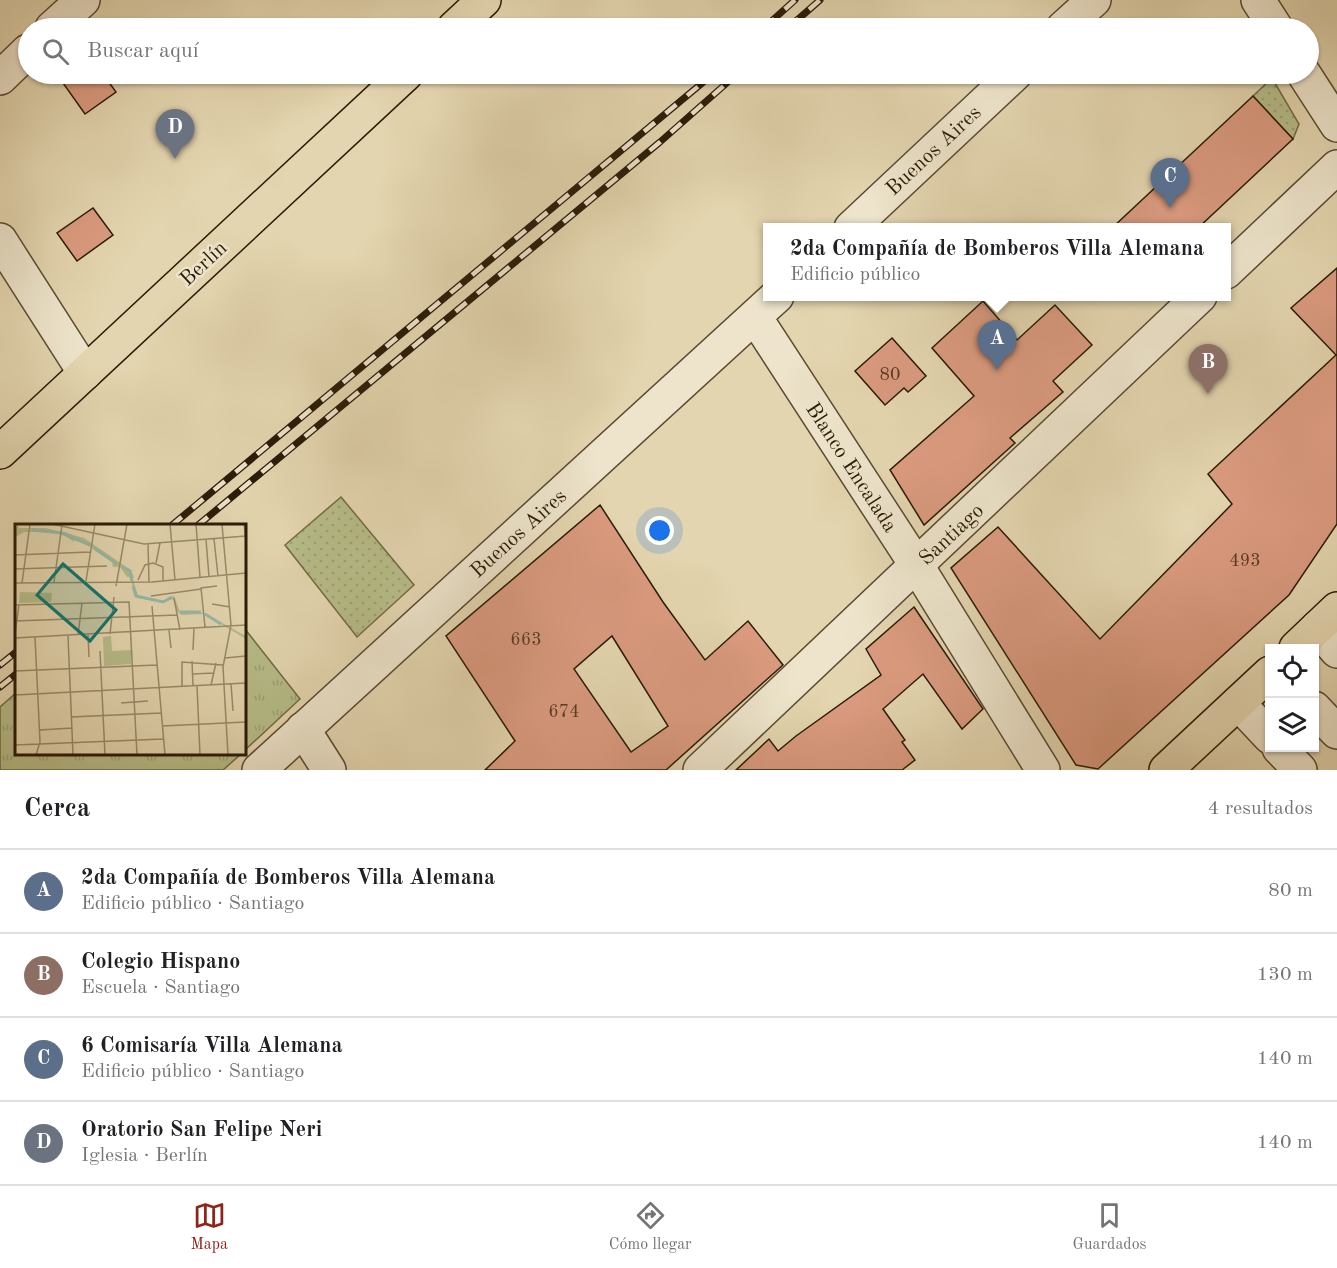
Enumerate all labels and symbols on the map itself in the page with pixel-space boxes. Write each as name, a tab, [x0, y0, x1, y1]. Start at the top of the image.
street label: Buenos Aires	[883, 102, 986, 200]
pin: D	[156, 110, 195, 159]
pin: C	[1150, 158, 1190, 208]
street label: Berlín	[177, 238, 231, 291]
pin: A	[978, 320, 1016, 370]
pin: B	[1188, 344, 1228, 394]
house number: 80	[880, 366, 900, 384]
street label: Blanco Encalada	[801, 399, 900, 536]
street label: Buenos Aires	[467, 486, 571, 582]
street label: Santiago	[916, 500, 988, 570]
your location	[645, 516, 674, 545]
inset map	[15, 524, 246, 755]
house number: 493	[1229, 552, 1261, 570]
house number: 663	[510, 631, 542, 649]
house number: 674	[548, 703, 580, 721]

